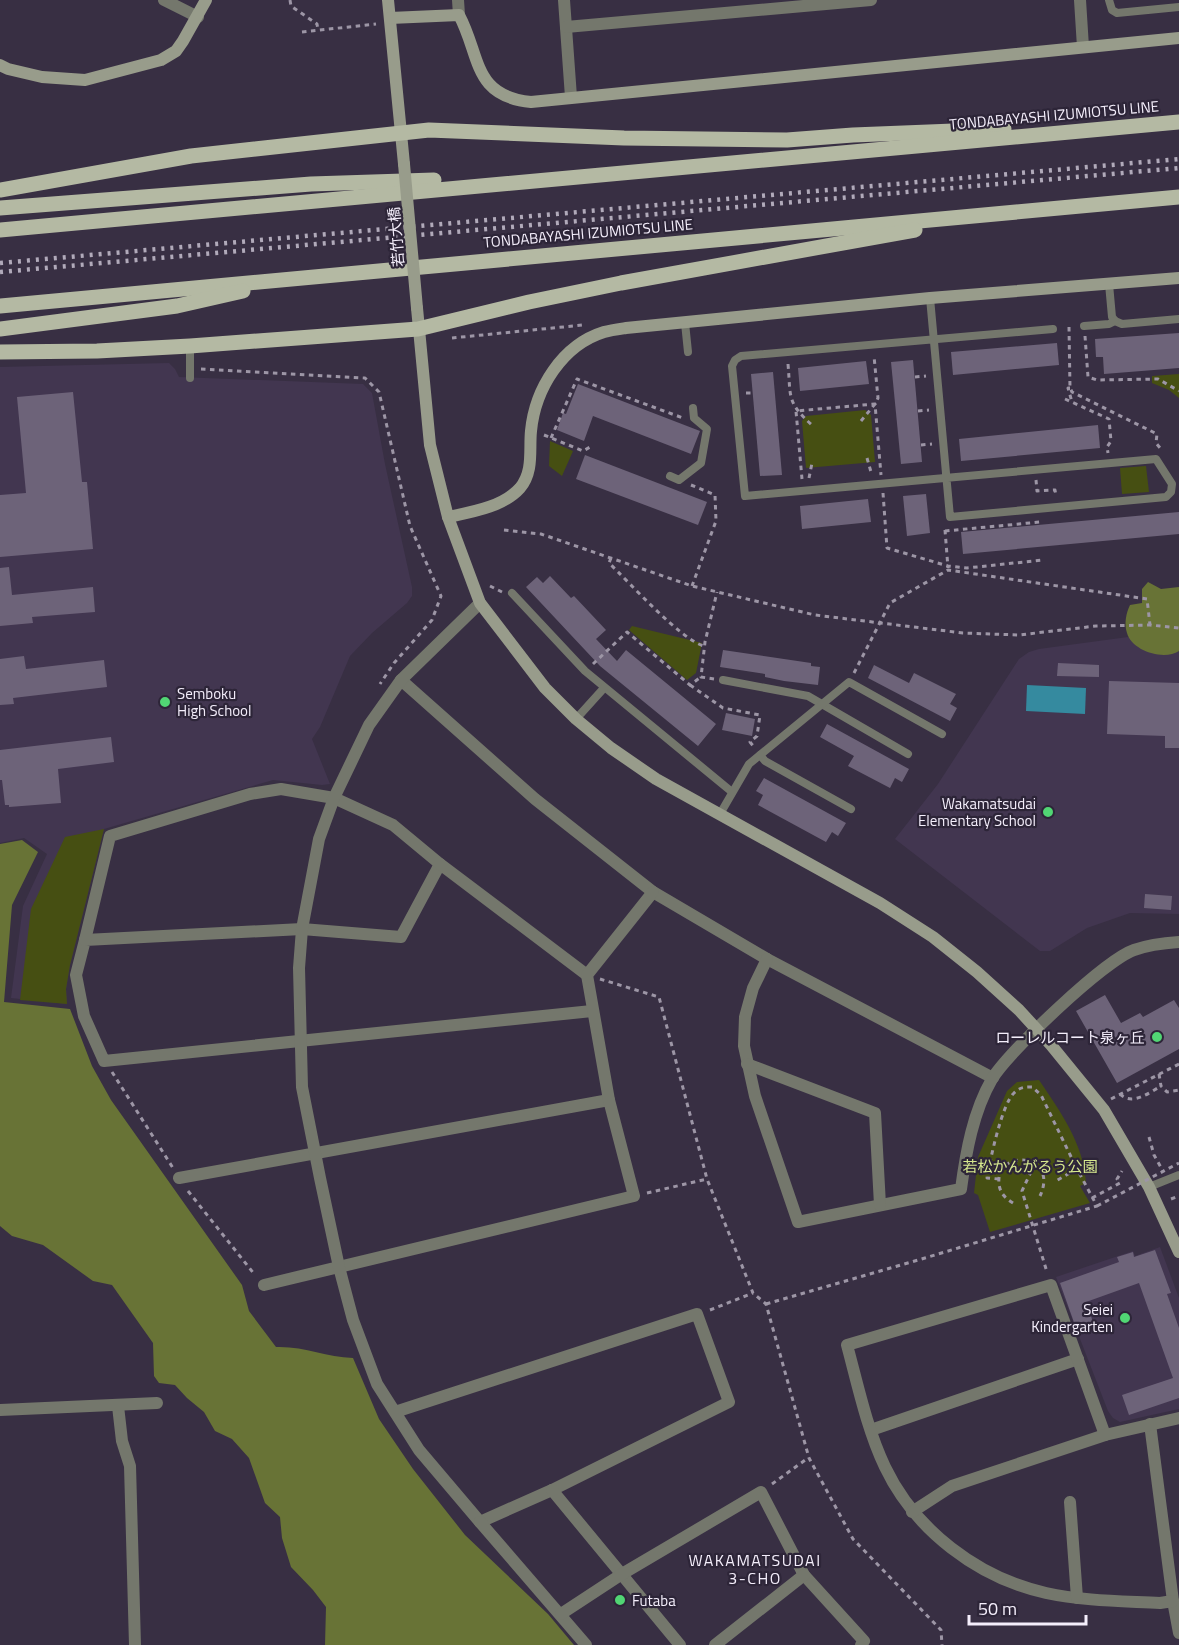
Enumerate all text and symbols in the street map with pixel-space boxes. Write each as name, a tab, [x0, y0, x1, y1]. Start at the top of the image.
street label: TONDABAYASHI IZUMIOTSU LINE	[948, 94, 1160, 136]
street label: 若竹大橋	[382, 206, 410, 268]
street label: TONDABAYASHI IZUMIOTSU LINE	[482, 212, 694, 254]
place label: Semboku High School	[177, 682, 252, 722]
marker: Semboku High School	[158, 695, 172, 709]
place label: Wakamatsudai Elementary School	[918, 792, 1036, 832]
marker: Wakamatsudai Elementary School	[1041, 805, 1055, 819]
place label: ローレルコート泉ヶ丘	[995, 1026, 1145, 1049]
marker: ローレルコート泉ヶ丘	[1150, 1030, 1164, 1044]
park label: 若松かんがるう公園	[962, 1155, 1098, 1178]
place label: Seiei Kindergarten	[1031, 1298, 1113, 1338]
marker: Seiei Kindergarten	[1118, 1311, 1132, 1325]
district label: WAKAMATSUDAI 3-CHO	[688, 1548, 822, 1590]
scale bar	[969, 1588, 1086, 1626]
place label: Futaba	[632, 1589, 676, 1612]
marker: Futaba	[613, 1593, 627, 1607]
text: 50 m	[978, 1595, 1017, 1622]

